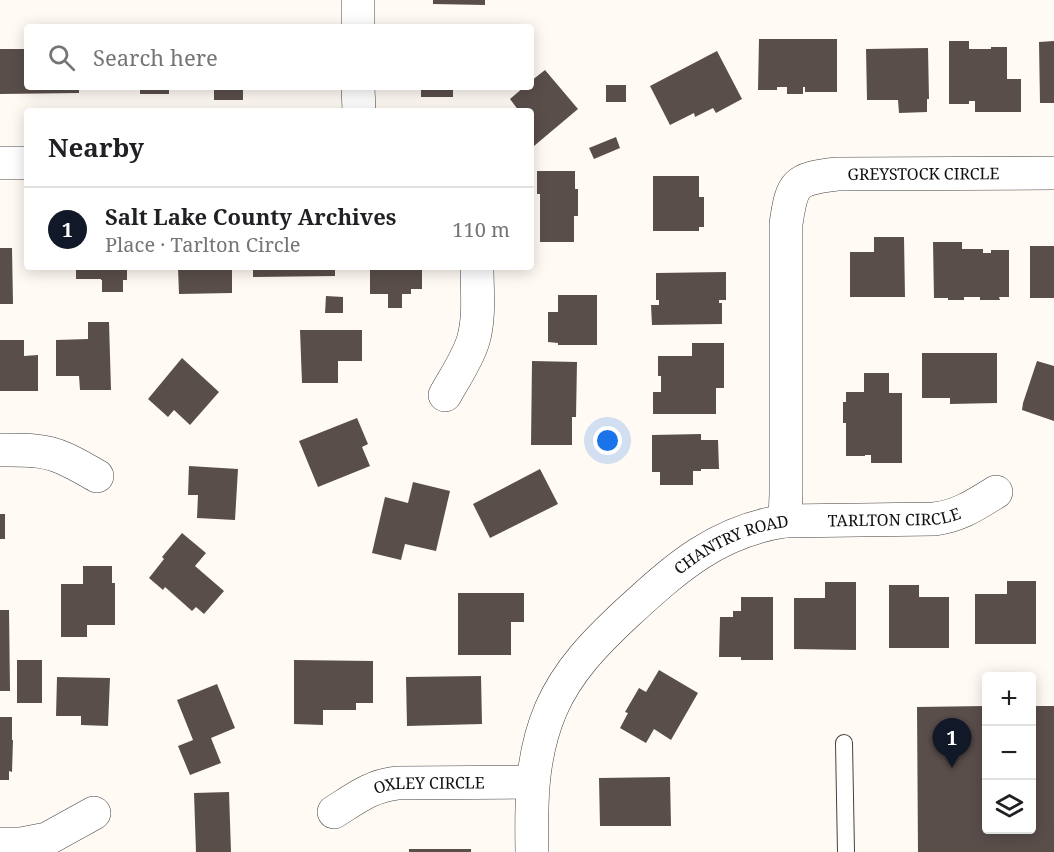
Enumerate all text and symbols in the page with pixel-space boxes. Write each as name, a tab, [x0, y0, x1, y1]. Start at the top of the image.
search box	[24, 24, 534, 90]
icon: search	[45, 41, 78, 74]
text: Search here	[93, 42, 218, 72]
text: Nearby	[48, 129, 144, 165]
street label: GREYSTOCK CIRCLE	[848, 162, 1000, 185]
text: Salt Lake County Archives	[105, 201, 396, 231]
text: 1	[62, 216, 73, 243]
text: 110 m	[452, 216, 510, 243]
text: Place · Tarlton Circle	[105, 231, 301, 258]
your location	[593, 426, 622, 455]
street label: TARLTON CIRCLE	[828, 502, 963, 531]
street label: CHANTRY ROAD	[669, 510, 790, 579]
map controls	[982, 672, 1036, 834]
button: +	[982, 672, 1036, 726]
pin: 1	[932, 718, 972, 768]
button: −	[982, 726, 1036, 780]
street label: OXLEY CIRCLE	[370, 771, 485, 799]
button: layers	[982, 780, 1036, 834]

